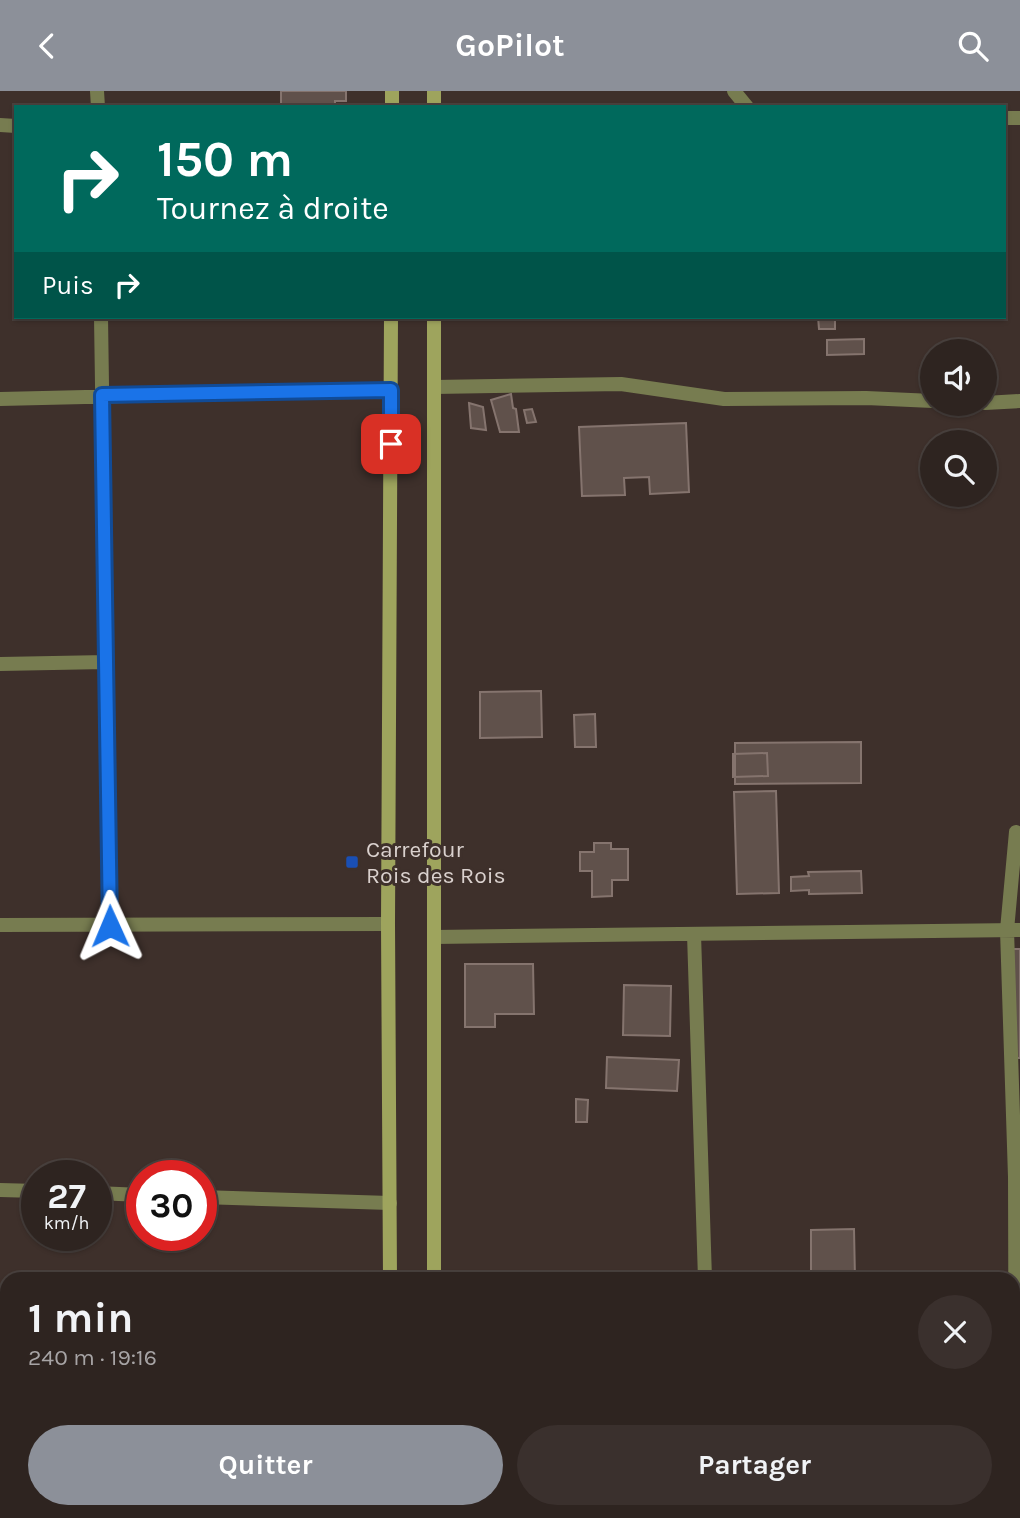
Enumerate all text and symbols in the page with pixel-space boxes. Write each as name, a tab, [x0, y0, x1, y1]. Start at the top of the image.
icon: back	[28, 27, 66, 65]
text: GoPilot	[455, 27, 565, 64]
icon: search	[954, 27, 992, 65]
text: 150 m	[157, 131, 293, 188]
icon: right	[42, 133, 133, 224]
text: Tournez à droite	[157, 190, 389, 227]
icon: right	[108, 266, 146, 304]
text: Puis	[42, 270, 94, 301]
map controls	[920, 339, 997, 507]
button: sound	[920, 339, 997, 416]
pin	[361, 414, 421, 474]
icon: arrive	[372, 425, 410, 463]
button: search	[920, 430, 997, 507]
place label: Carrefour Rois des Rois	[366, 836, 506, 889]
marker: Carrefour Rois des Rois	[344, 854, 360, 870]
position arrow	[73, 889, 147, 963]
speed limit sign: 30	[126, 1160, 217, 1251]
text: 27	[47, 1176, 86, 1217]
text: km/h	[44, 1212, 89, 1234]
text: 1 min	[28, 1293, 133, 1343]
button: close	[918, 1295, 992, 1369]
text: 240 m · 19:16	[28, 1344, 157, 1371]
button: Quitter	[28, 1425, 503, 1505]
button: Partager	[517, 1425, 992, 1505]

